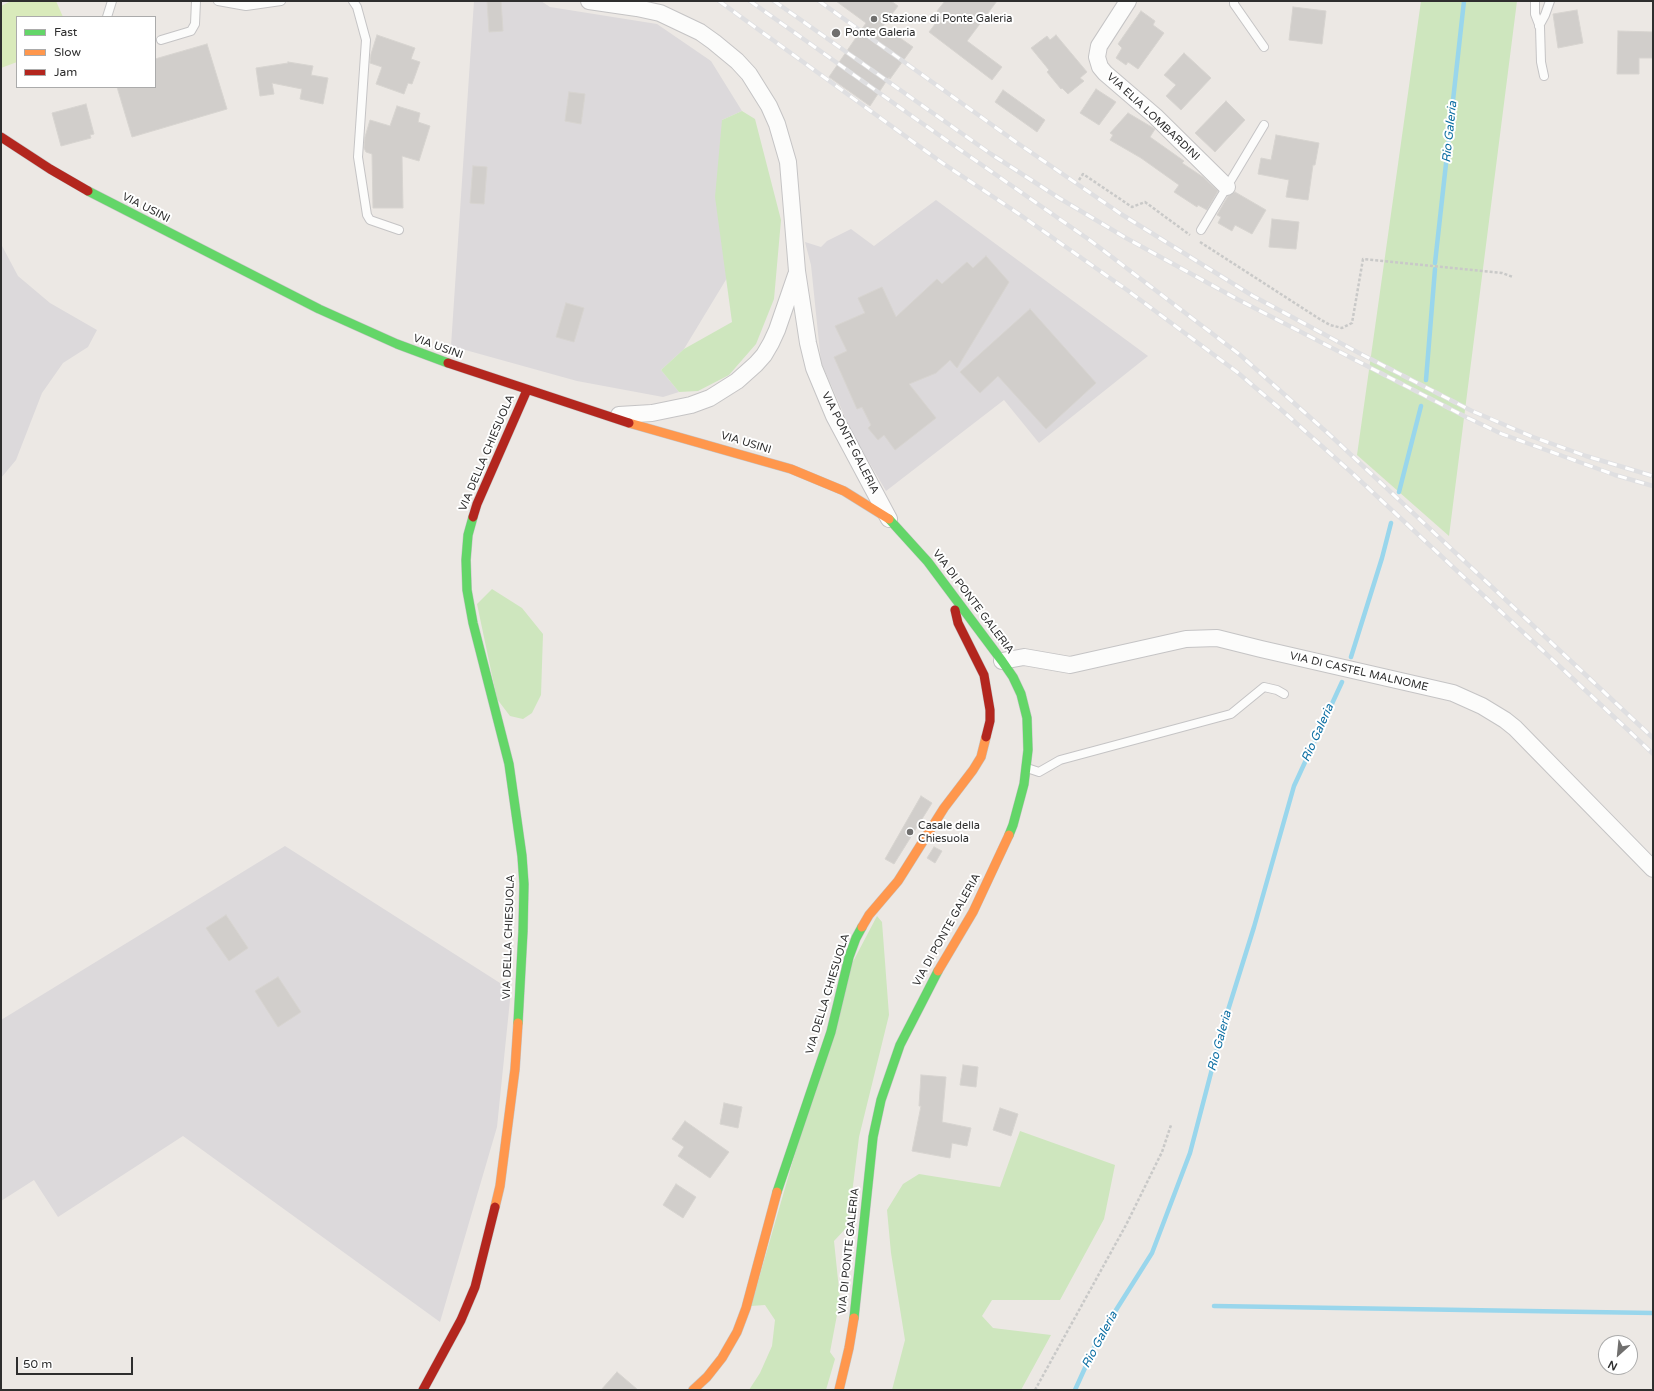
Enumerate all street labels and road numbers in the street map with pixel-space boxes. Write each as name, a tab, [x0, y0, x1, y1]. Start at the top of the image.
street label: VIA ELIA LOMBARDINI	[1104, 70, 1202, 164]
street label: VIA USINI	[120, 190, 172, 226]
street label: VIA USINI	[411, 332, 465, 362]
street label: VIA PONTE GALERIA	[819, 390, 881, 496]
street label: VIA DELLA CHIESUOLA	[456, 393, 518, 513]
street label: VIA USINI	[719, 429, 773, 457]
street label: VIA DI PONTE GALERIA	[930, 547, 1016, 657]
street label: VIA DI CASTEL MALNOME	[1288, 650, 1430, 694]
street label: VIA DI PONTE GALERIA	[910, 871, 984, 989]
street label: VIA DELLA CHIESUOLA	[500, 874, 518, 1000]
street label: VIA DELLA CHIESUOLA	[803, 932, 853, 1056]
street label: VIA DI PONTE GALERIA	[836, 1187, 862, 1315]

